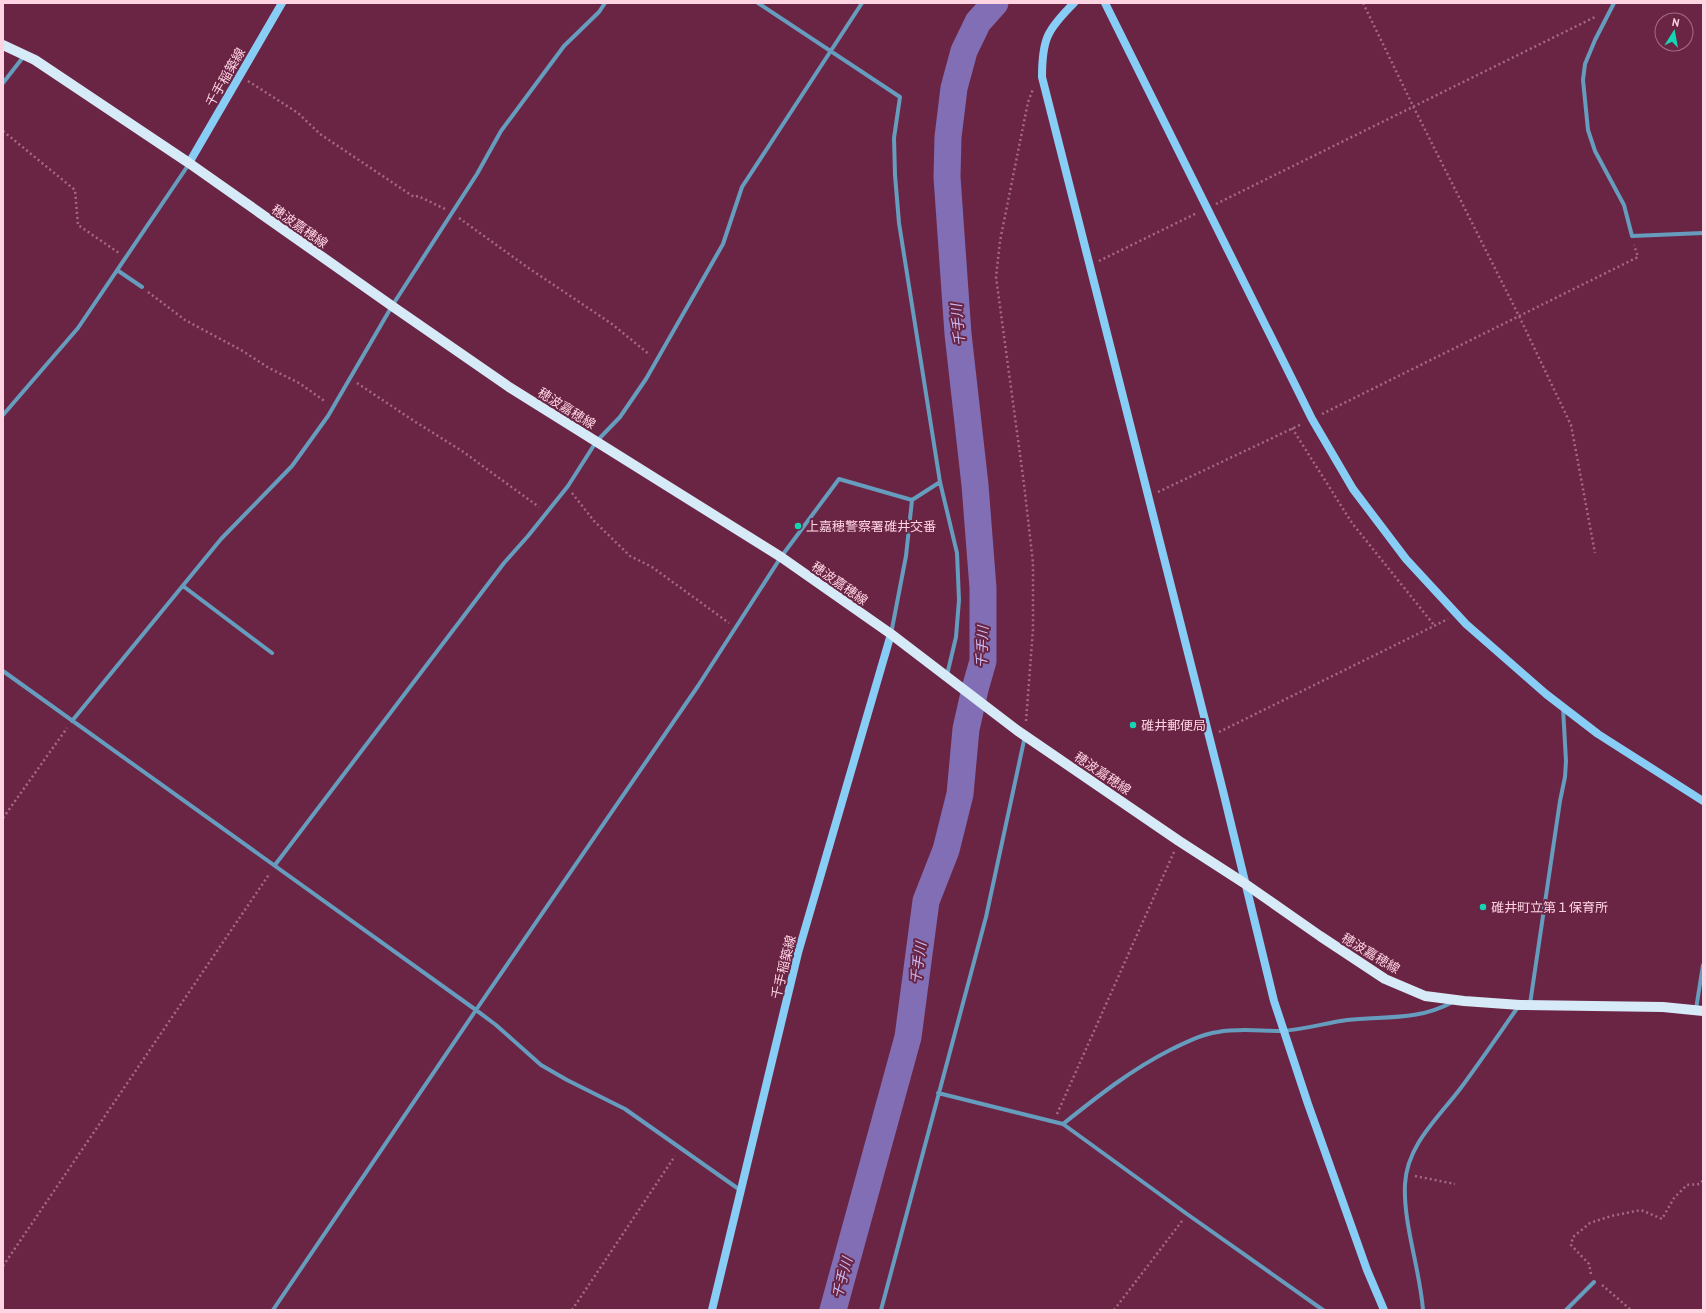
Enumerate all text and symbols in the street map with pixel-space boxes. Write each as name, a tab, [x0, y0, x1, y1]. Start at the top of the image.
north arrow	[1654, 12, 1694, 52]
text: N	[1671, 15, 1681, 30]
street label: 千手稲築線	[202, 45, 249, 110]
street label: 穂波嘉穂線	[268, 201, 331, 252]
water label: 千手川	[947, 301, 969, 347]
street label: 穂波嘉穂線	[535, 384, 599, 433]
place label: 上嘉穂警察署碓井交番	[806, 518, 936, 535]
marker: 上嘉穂警察署碓井交番	[793, 521, 803, 531]
street label: 穂波嘉穂線	[808, 558, 871, 609]
water label: 千手川	[972, 624, 992, 668]
place label: 碓井郵便局	[1141, 717, 1206, 734]
marker: 碓井郵便局	[1128, 720, 1138, 730]
street label: 穂波嘉穂線	[1071, 748, 1134, 799]
place label: 碓井町立第１保育所	[1491, 899, 1608, 916]
marker: 碓井町立第１保育所	[1478, 902, 1488, 912]
street label: 穂波嘉穂線	[1339, 929, 1403, 977]
street label: 千手稲築線	[767, 934, 800, 1001]
water label: 千手川	[906, 939, 930, 985]
water label: 千手川	[828, 1253, 857, 1301]

